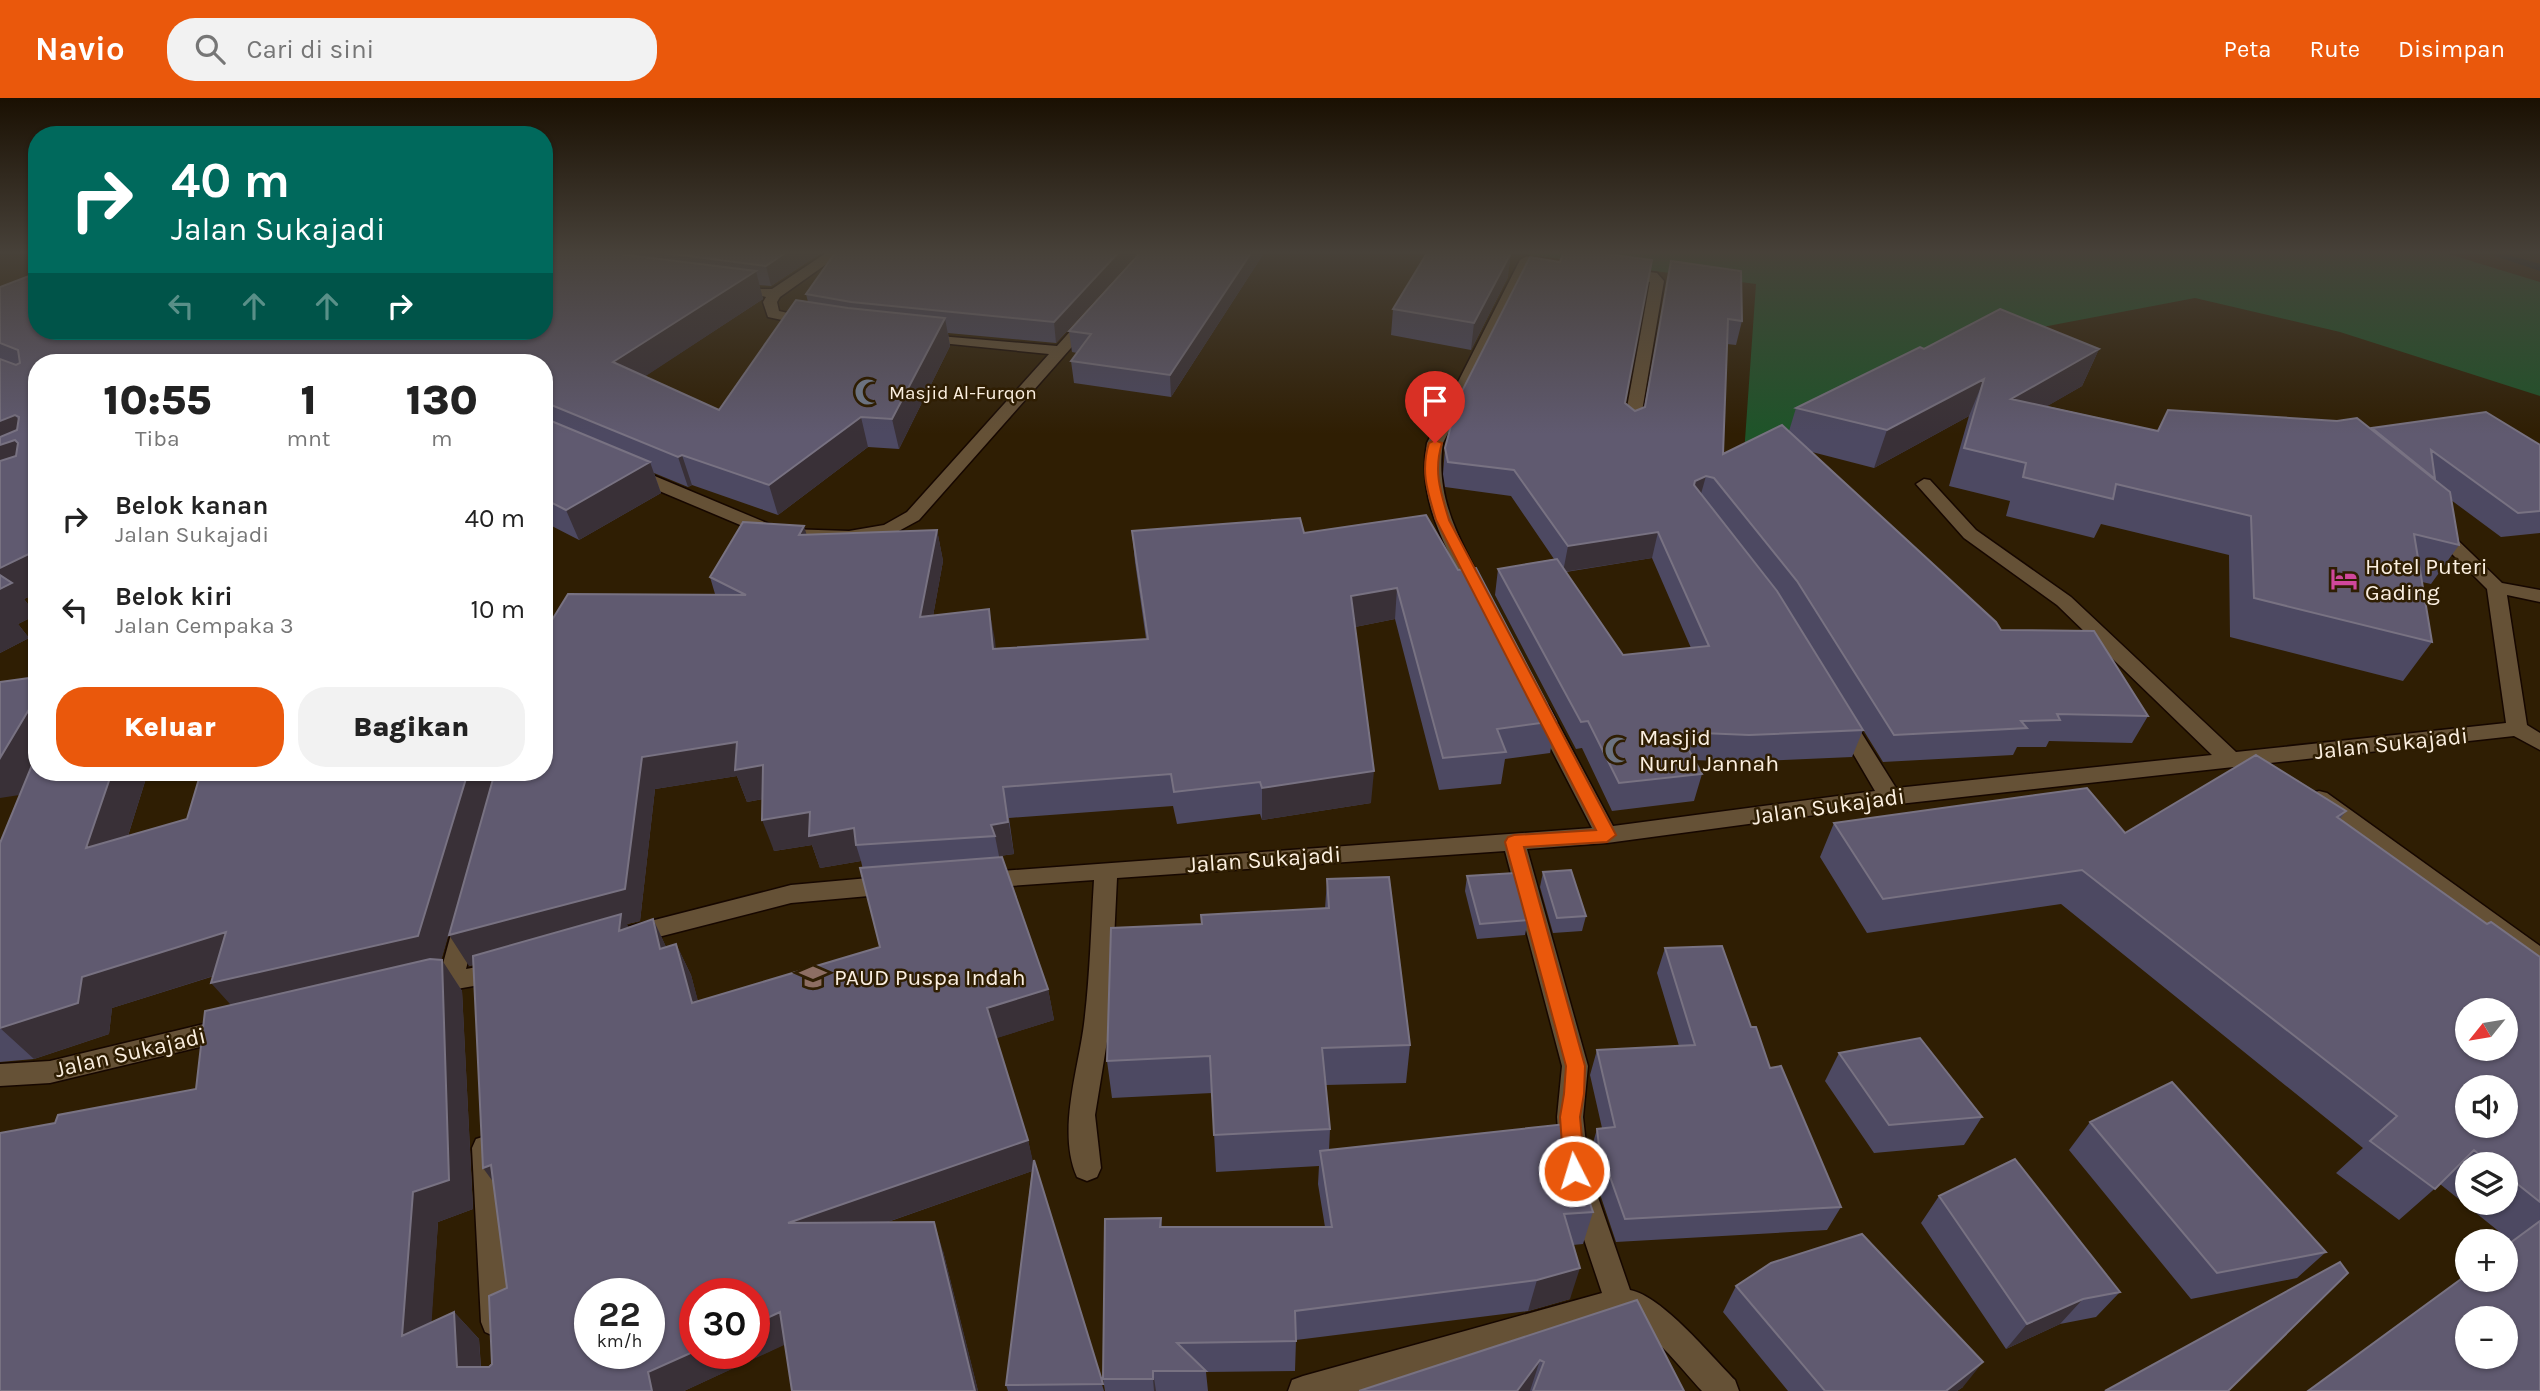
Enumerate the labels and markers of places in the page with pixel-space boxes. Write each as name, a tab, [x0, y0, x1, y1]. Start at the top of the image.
pin	[1405, 371, 1465, 443]
mosque icon: Masjid Al-Furqon	[853, 377, 883, 407]
place label: Masjid Al-Furqon	[889, 382, 1037, 404]
place label: Hotel Puteri Gading	[2365, 553, 2488, 606]
hotel icon: Hotel Puteri Gading	[2329, 564, 2359, 594]
place label: Masjid Nurul Jannah	[1639, 724, 1779, 777]
mosque icon: Masjid Nurul Jannah	[1603, 735, 1633, 765]
school or university icon: PAUD Puspa Indah	[798, 962, 828, 992]
place label: PAUD Puspa Indah	[834, 964, 1026, 991]

